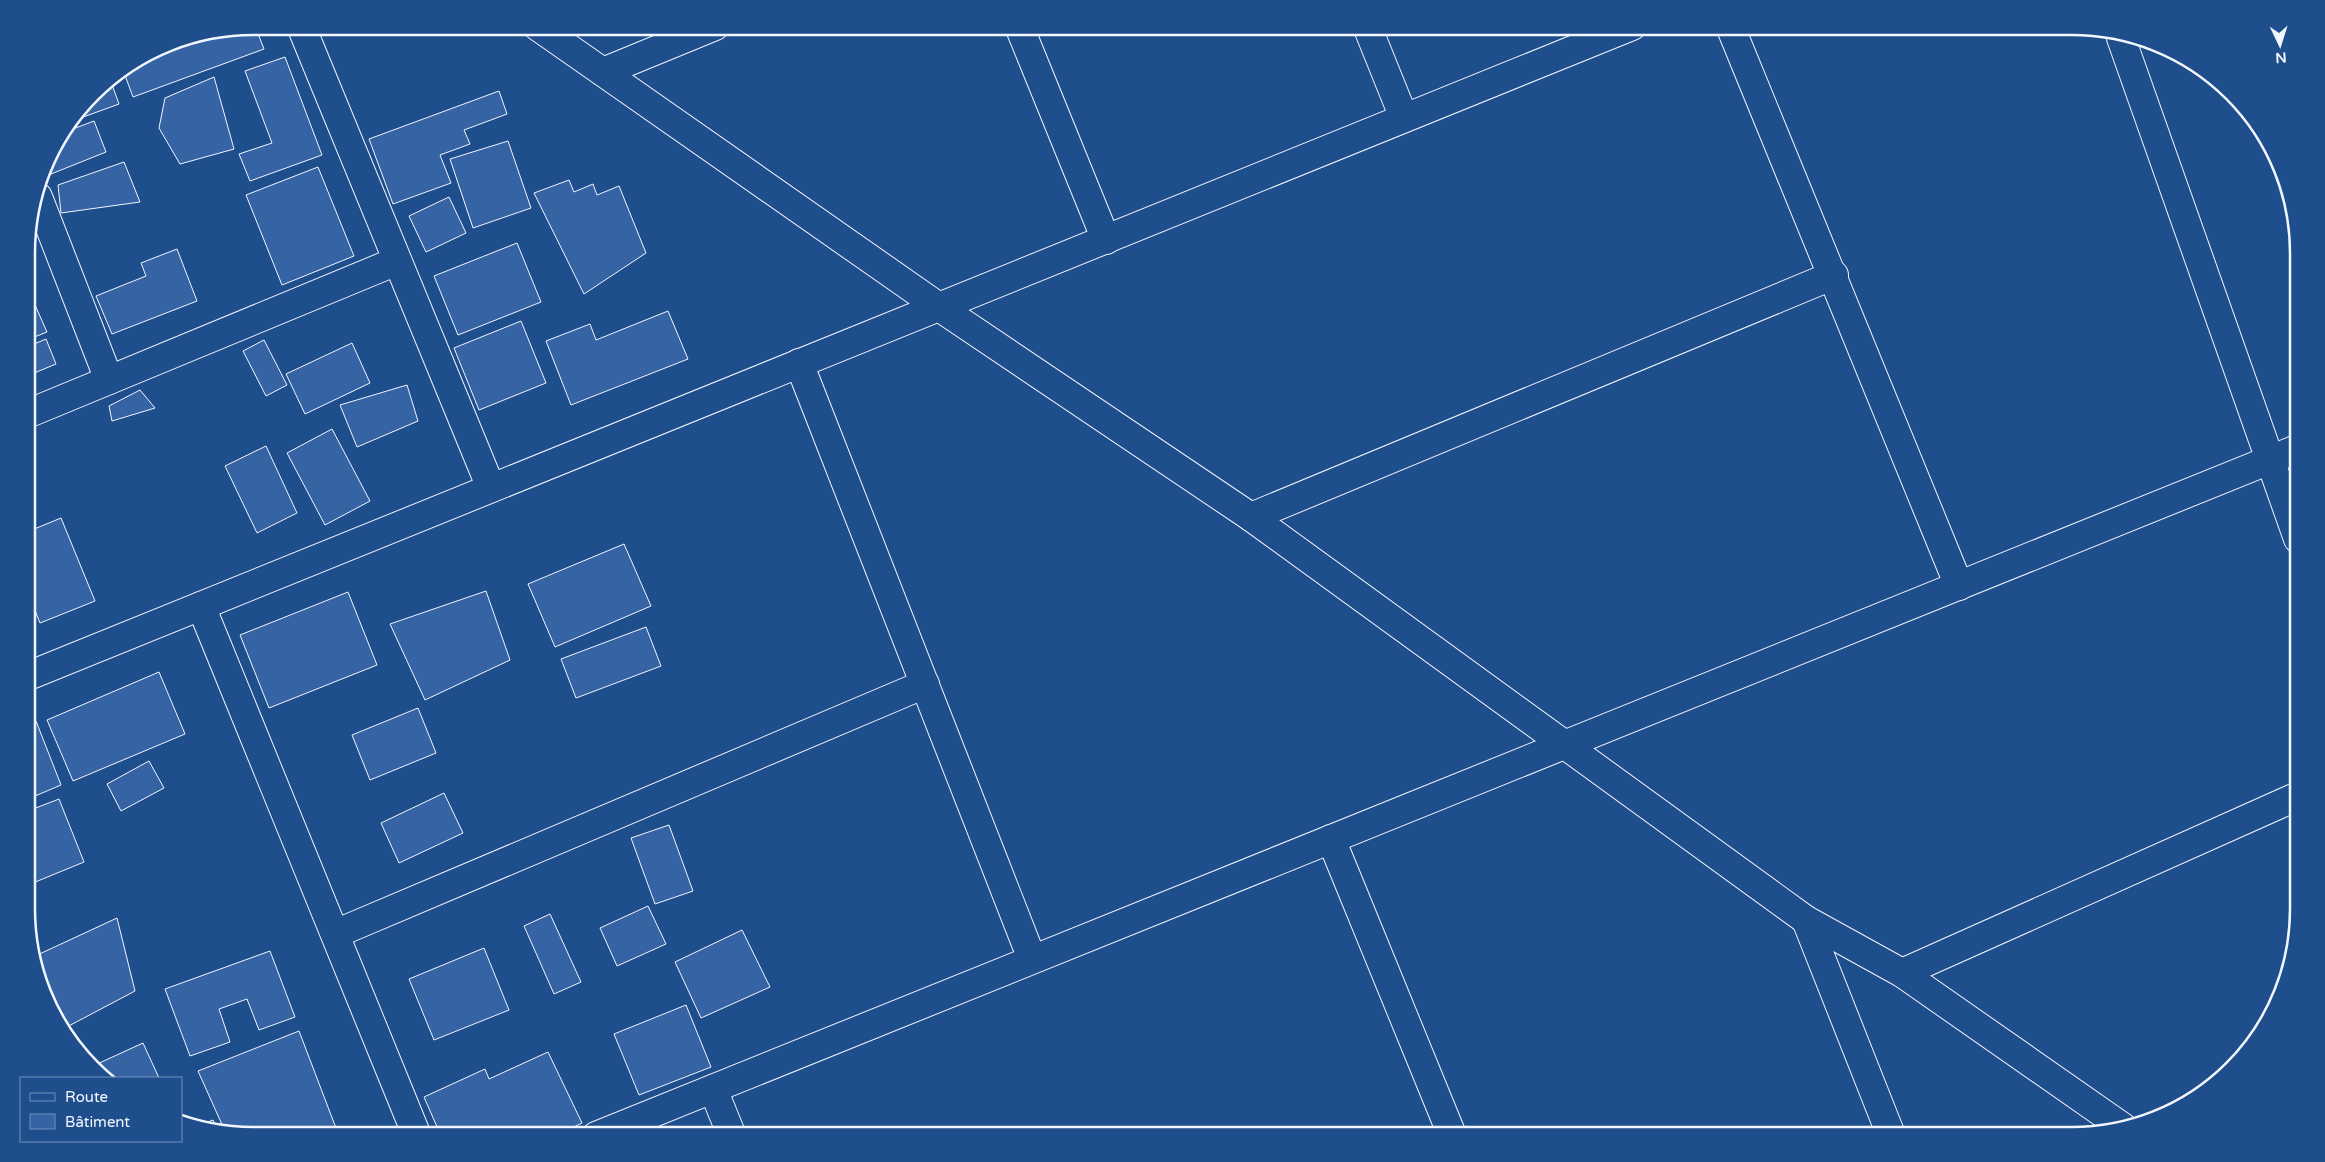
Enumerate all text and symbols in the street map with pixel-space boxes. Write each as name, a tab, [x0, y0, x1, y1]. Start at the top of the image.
north arrow	[2255, 20, 2305, 70]
text: N	[2275, 49, 2287, 66]
legend	[20, 1077, 182, 1142]
text: Route	[65, 1088, 108, 1106]
text: Bâtiment	[65, 1113, 130, 1131]

